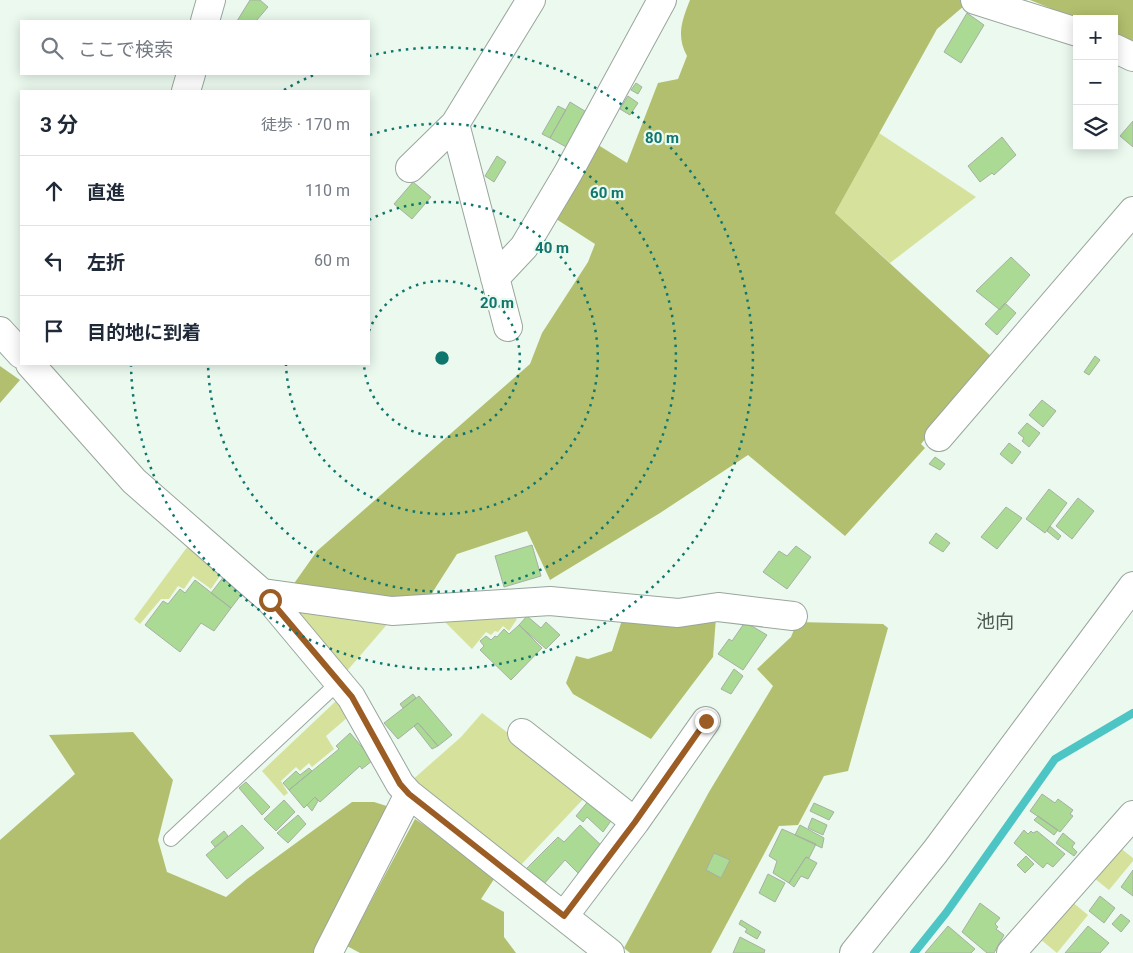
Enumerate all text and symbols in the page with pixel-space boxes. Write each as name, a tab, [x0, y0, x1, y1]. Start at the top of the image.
map controls	[1073, 15, 1118, 150]
button: +	[1073, 15, 1118, 60]
search box	[20, 20, 370, 75]
icon: search	[38, 34, 66, 62]
text: ここで検索	[78, 38, 173, 61]
button: −	[1073, 60, 1118, 105]
button: layers	[1073, 105, 1118, 150]
text: 3 分	[40, 113, 78, 137]
text: 徒歩 · 170 m	[261, 115, 350, 134]
text: 80 m	[645, 129, 679, 147]
icon: ahead	[40, 177, 68, 205]
text: 直進	[87, 181, 125, 204]
text: 110 m	[305, 181, 350, 200]
text: 60 m	[590, 184, 624, 202]
text: 40 m	[535, 239, 569, 257]
icon: left	[40, 247, 68, 275]
text: 左折	[87, 251, 125, 274]
text: 60 m	[314, 251, 350, 270]
text: 20 m	[480, 294, 514, 312]
icon: arrive	[40, 317, 68, 345]
text: 目的地に到着	[87, 321, 201, 344]
centre of rings	[433, 349, 451, 367]
route start	[259, 589, 282, 612]
district label: 池向	[976, 610, 1014, 633]
route end	[695, 710, 718, 733]

